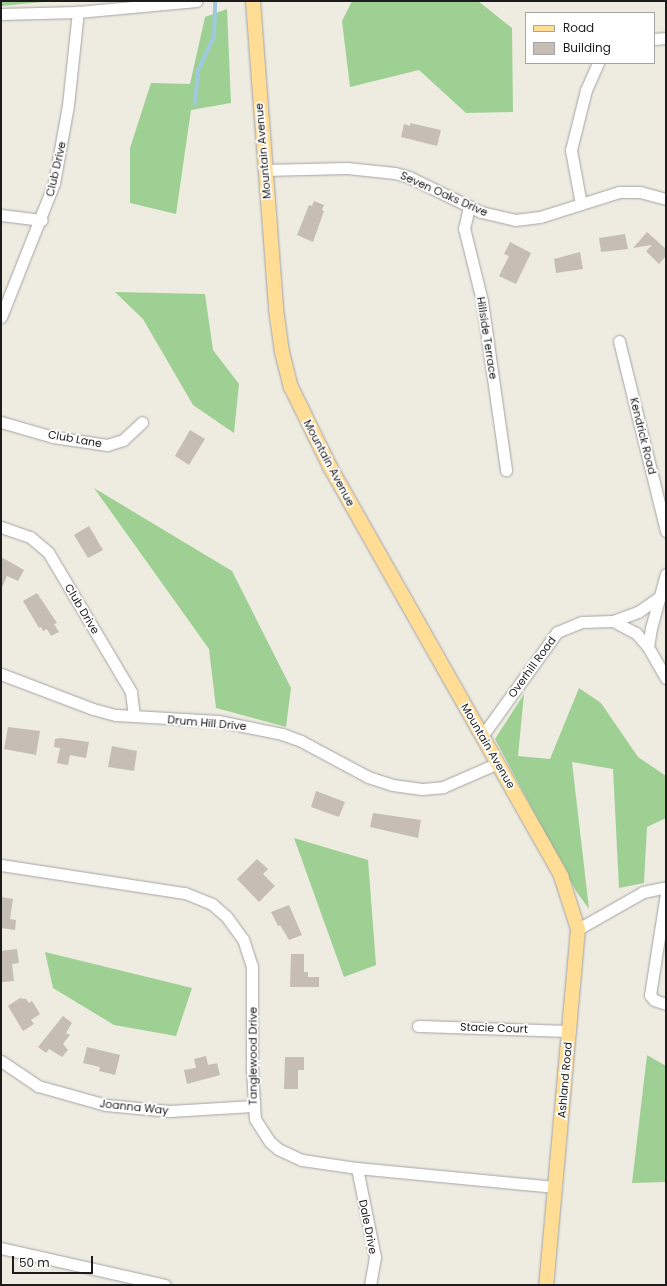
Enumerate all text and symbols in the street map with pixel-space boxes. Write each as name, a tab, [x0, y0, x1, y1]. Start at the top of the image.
legend	[525, 12, 655, 64]
text: Road	[563, 19, 594, 36]
text: Building	[563, 39, 611, 56]
street label: Mountain Avenue	[252, 103, 274, 199]
street label: Club Drive	[43, 140, 69, 198]
street label: Seven Oaks Drive	[398, 169, 490, 219]
street label: Hillside Terrace	[474, 296, 500, 380]
street label: Kendrick Road	[627, 396, 659, 476]
street label: Mountain Avenue	[301, 418, 357, 508]
street label: Club Lane	[47, 428, 103, 450]
street label: Club Drive	[62, 582, 102, 636]
street label: Overhill Road	[505, 634, 559, 700]
street label: Mountain Avenue	[458, 701, 518, 791]
street label: Drum Hill Drive	[167, 713, 247, 733]
street label: Tanglewood Drive	[246, 1007, 260, 1105]
street label: Stacie Court	[460, 1020, 528, 1036]
street label: Ashland Road	[555, 1041, 575, 1119]
street label: Joanna Way	[99, 1097, 169, 1117]
street label: Dale Drive	[356, 1199, 380, 1255]
scale bar	[14, 1248, 95, 1274]
text: 50 m	[19, 1254, 50, 1271]

